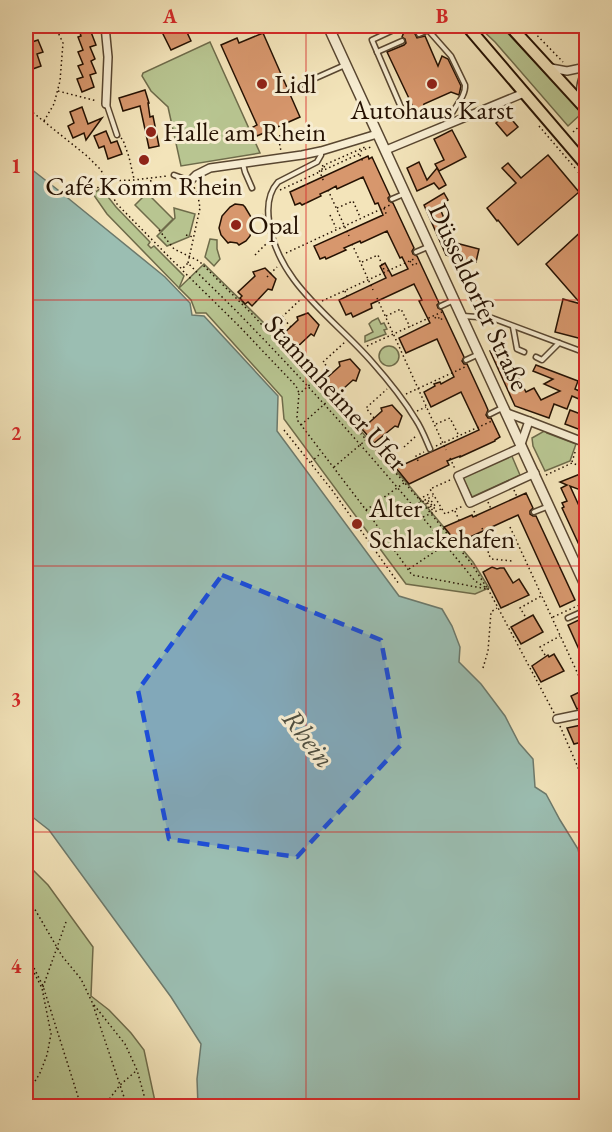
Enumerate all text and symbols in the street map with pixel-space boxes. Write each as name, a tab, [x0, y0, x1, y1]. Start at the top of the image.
text: A	[162, 3, 178, 29]
text: B	[436, 3, 448, 29]
place label: Lidl	[274, 66, 317, 101]
marker: Lidl	[255, 77, 269, 91]
marker: Autohaus Karst	[425, 77, 439, 91]
place label: Autohaus Karst	[350, 92, 514, 127]
place label: Halle am Rhein	[163, 114, 326, 149]
marker: Halle am Rhein	[144, 125, 158, 139]
text: 1	[11, 153, 21, 179]
marker: Café Komm Rhein	[137, 153, 151, 167]
place label: Café Komm Rhein	[45, 168, 243, 203]
street label: Düsseldorfer Straße	[421, 197, 538, 396]
place label: Opal	[248, 207, 299, 242]
marker: Opal	[229, 218, 243, 232]
street label: Stammheimer Ufer	[257, 307, 416, 478]
text: 2	[11, 420, 22, 446]
place label: Alter Schlackehafen	[368, 490, 515, 556]
marker: Alter Schlackehafen	[350, 517, 364, 531]
text: 3	[11, 686, 21, 712]
water label: Rhein	[275, 701, 343, 775]
text: 4	[11, 953, 22, 979]

